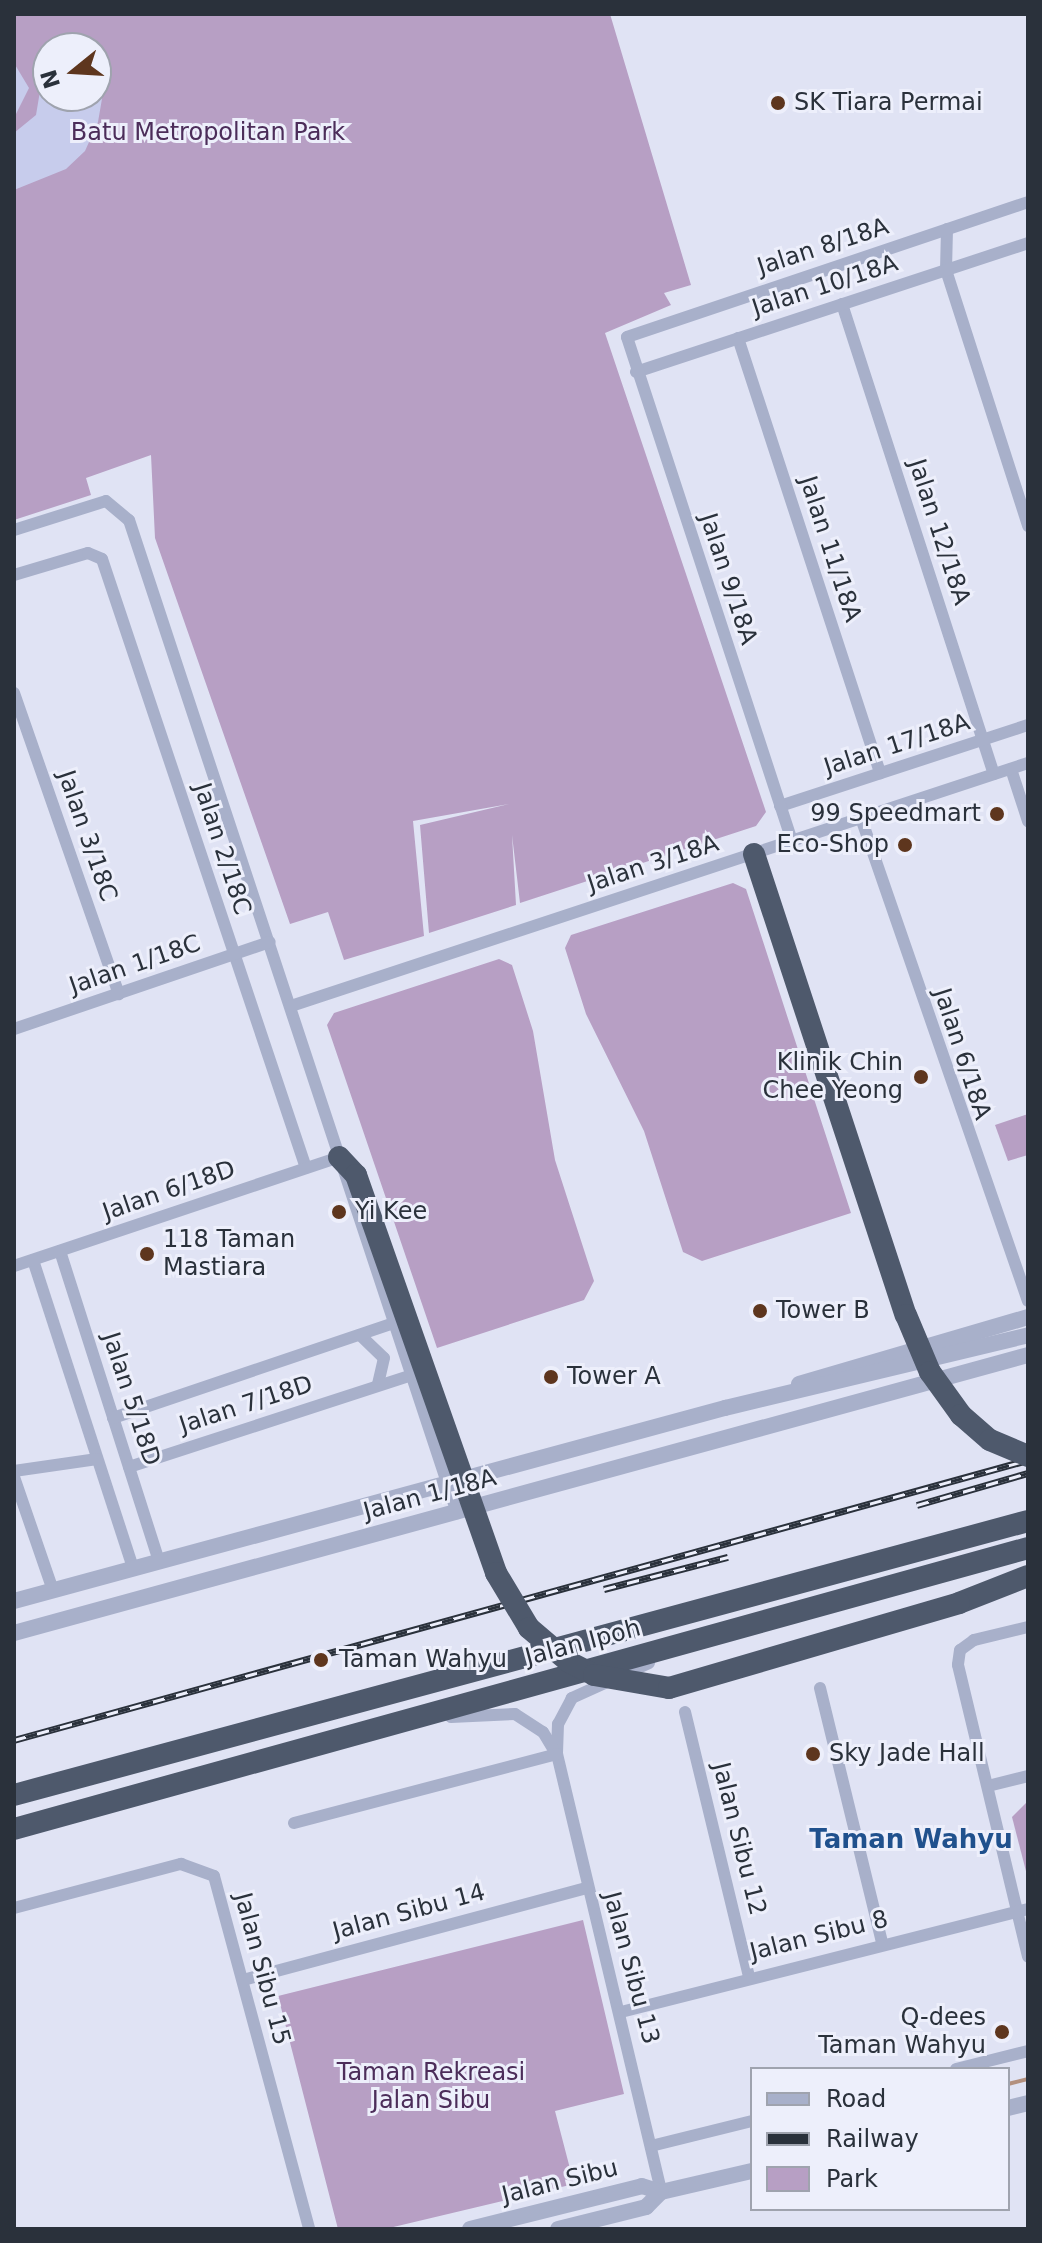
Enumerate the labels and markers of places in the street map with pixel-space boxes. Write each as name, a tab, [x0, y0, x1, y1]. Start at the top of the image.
place label: SK Tiara Permai	[794, 89, 983, 117]
marker: SK Tiara Permai	[769, 94, 787, 112]
place label: 99 Speedmart	[810, 800, 981, 828]
marker: 99 Speedmart	[988, 805, 1006, 823]
place label: Eco-Shop	[776, 831, 889, 859]
marker: Eco-Shop	[896, 836, 914, 854]
place label: Klinik Chin Chee Yeong	[763, 1049, 903, 1105]
marker: Klinik Chin Chee Yeong	[910, 1066, 932, 1088]
place label: Yi Kee	[355, 1198, 427, 1226]
marker: Yi Kee	[330, 1203, 348, 1221]
place label: 118 Taman Mastiara	[163, 1226, 295, 1282]
marker: 118 Taman Mastiara	[138, 1245, 156, 1263]
place label: Tower B	[776, 1297, 870, 1325]
marker: Tower B	[751, 1302, 769, 1320]
place label: Tower A	[567, 1363, 661, 1391]
marker: Tower A	[542, 1368, 560, 1386]
place label: Taman Wahyu	[339, 1646, 507, 1674]
marker: Taman Wahyu	[310, 1649, 332, 1671]
place label: Sky Jade Hall	[829, 1740, 985, 1768]
marker: Sky Jade Hall	[804, 1745, 822, 1763]
place label: Q-dees Taman Wahyu	[818, 2004, 986, 2060]
marker: Q-dees Taman Wahyu	[993, 2023, 1011, 2041]

